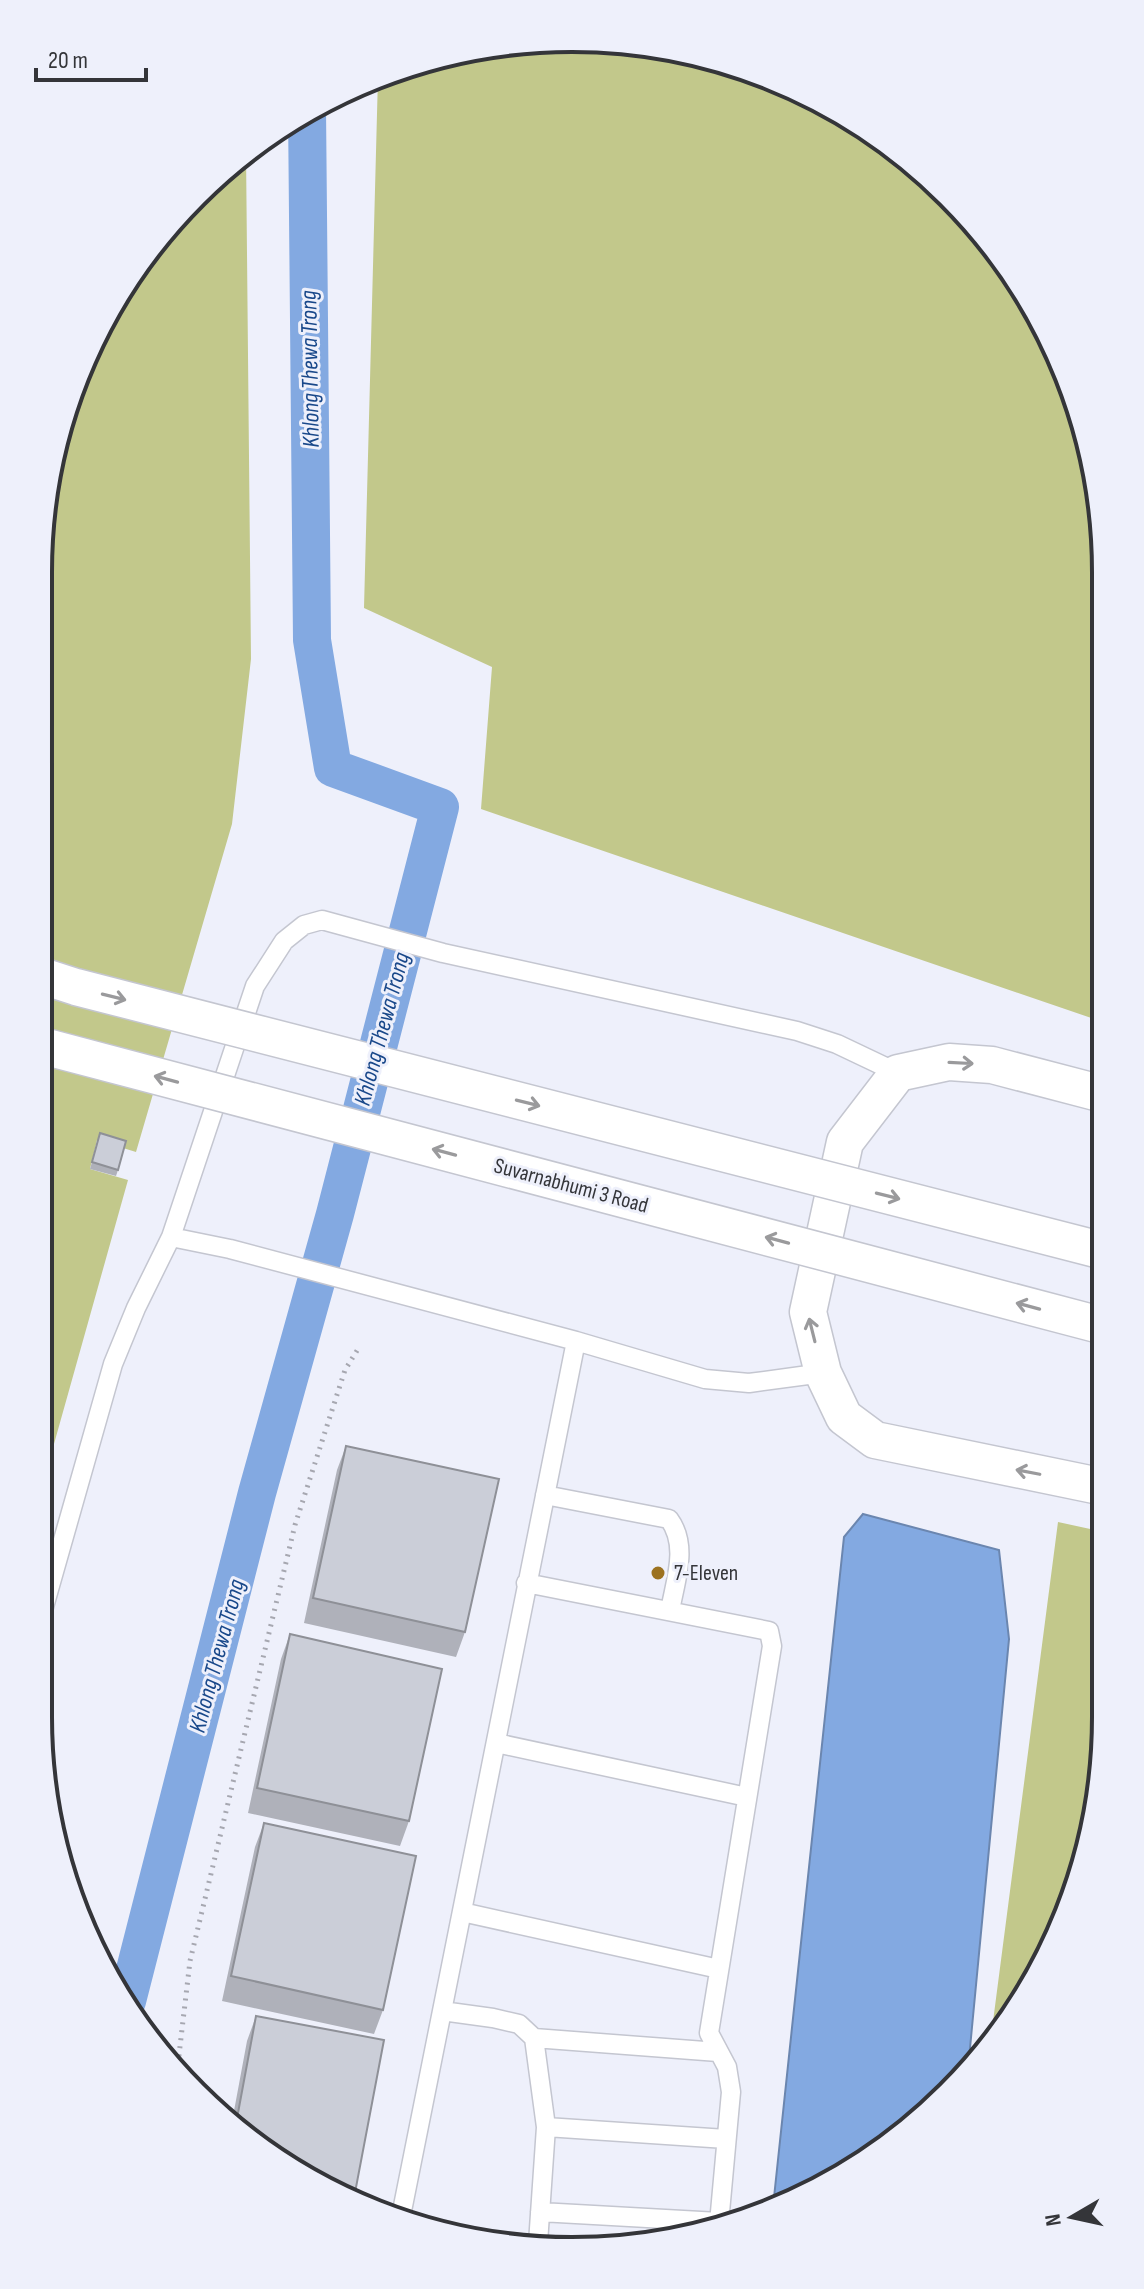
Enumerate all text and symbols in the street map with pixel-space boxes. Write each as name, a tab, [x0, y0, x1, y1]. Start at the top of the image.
scale bar	[36, 32, 146, 82]
text: 20 m	[48, 46, 88, 75]
water label: Khlong Thewa Trong	[294, 290, 326, 448]
water label: Khlong Thewa Trong	[348, 949, 416, 1109]
one-way arrow	[100, 990, 126, 1005]
one-way arrow	[947, 1056, 974, 1071]
one-way arrow	[153, 1071, 179, 1086]
one-way arrow	[515, 1097, 541, 1112]
one-way arrow	[432, 1144, 458, 1159]
street label: Suvarnabhumi 3 Road	[491, 1152, 651, 1220]
one-way arrow	[875, 1190, 901, 1205]
one-way arrow	[764, 1231, 790, 1246]
one-way arrow	[1016, 1297, 1042, 1312]
one-way arrow	[804, 1318, 819, 1343]
one-way arrow	[1015, 1463, 1041, 1478]
place label: 7-Eleven	[674, 1560, 738, 1587]
marker: 7-Eleven	[649, 1564, 667, 1582]
water label: Khlong Thewa Trong	[183, 1576, 251, 1736]
north arrow	[1032, 2177, 1112, 2257]
text: N	[1039, 2212, 1068, 2228]

